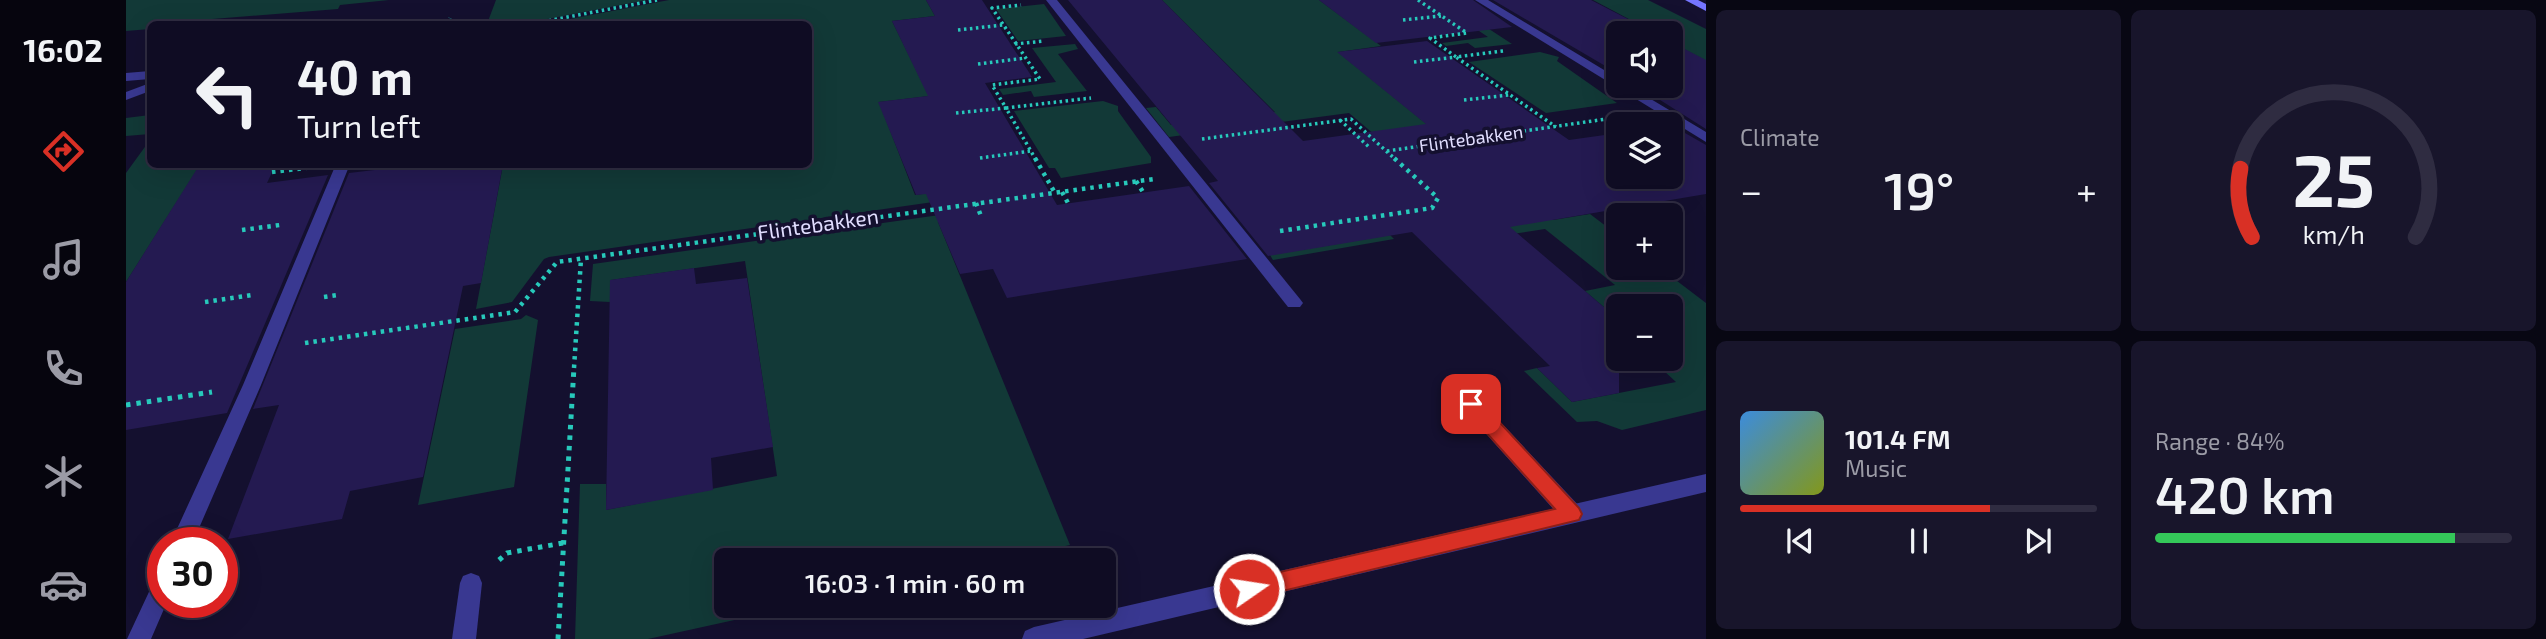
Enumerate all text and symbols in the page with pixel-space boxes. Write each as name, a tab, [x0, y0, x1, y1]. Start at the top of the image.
map controls	[1606, 21, 1683, 371]
button: sound	[1606, 21, 1683, 98]
text: 16:02	[23, 30, 103, 68]
text: 40 m	[297, 46, 413, 105]
icon: left	[182, 49, 273, 140]
text: Turn left	[297, 106, 421, 144]
button: layers	[1606, 112, 1683, 189]
street label: Flintebakken	[1417, 120, 1524, 156]
text: Climate	[1740, 123, 1820, 151]
icon: directions	[39, 127, 88, 176]
text: 25	[2292, 134, 2375, 222]
text: 19°	[1884, 158, 1954, 220]
text: −	[1740, 167, 1762, 213]
text: +	[2076, 167, 2097, 213]
street label: Flintebakken	[755, 203, 880, 244]
button: +	[1606, 203, 1683, 280]
text: km/h	[2302, 218, 2365, 248]
icon: music	[39, 235, 88, 284]
button: −	[1606, 294, 1683, 371]
icon: phone	[39, 344, 88, 393]
pin	[1441, 374, 1501, 434]
icon: arrive	[1452, 385, 1490, 423]
text: 101.4 FM	[1845, 423, 1951, 454]
text: Range · 84%	[2155, 427, 2285, 455]
icon: climate	[39, 452, 88, 501]
text: Music	[1845, 454, 1907, 482]
text: 420 km	[2155, 462, 2335, 524]
icon: previous	[1781, 522, 1819, 560]
icon: pause	[1900, 522, 1938, 560]
icon: next	[2019, 522, 2057, 560]
speed limit sign: 30	[147, 527, 238, 618]
position arrow	[1212, 552, 1286, 626]
icon: car	[39, 560, 88, 609]
text: 16:03 · 1 min · 60 m	[805, 567, 1025, 598]

